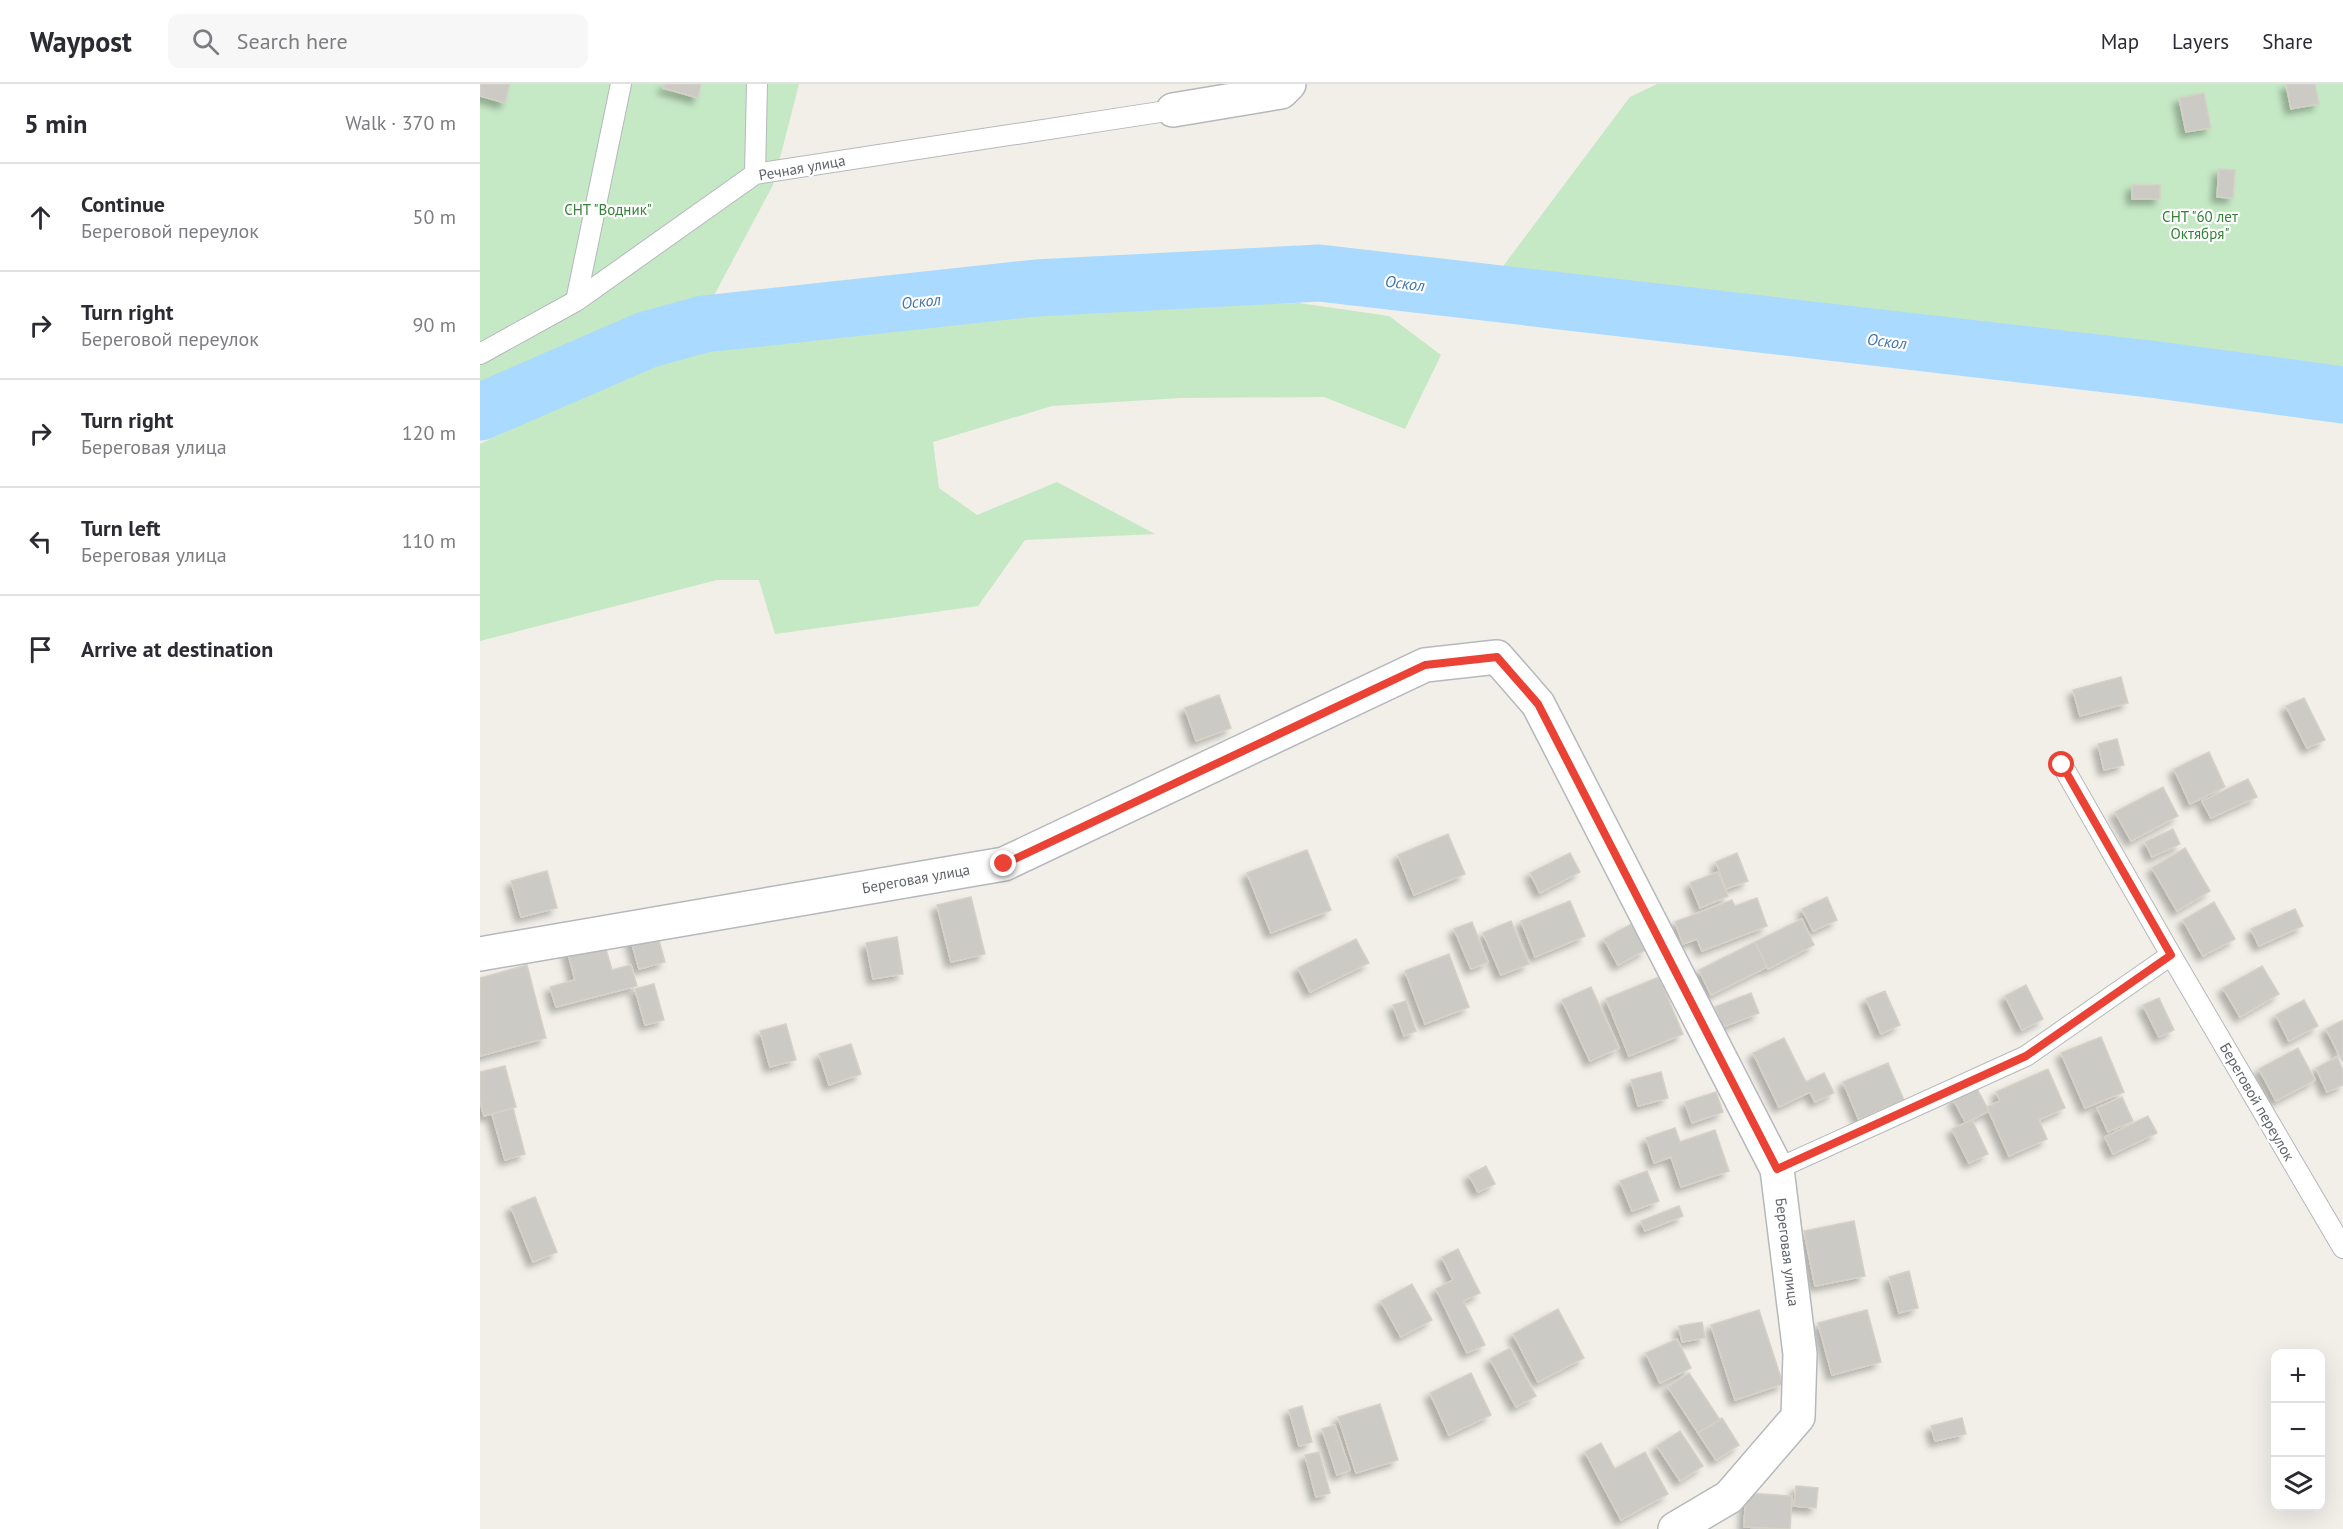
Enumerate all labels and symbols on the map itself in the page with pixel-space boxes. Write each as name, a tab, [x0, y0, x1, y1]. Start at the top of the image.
street label: Речная улица	[757, 151, 847, 184]
park label: СНТ "Водник"	[564, 200, 652, 219]
park label: СНТ "60 лет Октября"	[2162, 207, 2238, 243]
water label: Оскол	[1384, 271, 1426, 295]
water label: Оскол	[900, 289, 942, 313]
water label: Оскол	[1866, 329, 1908, 353]
route start	[2048, 751, 2074, 777]
route end	[990, 850, 1016, 876]
street label: Береговая улица	[861, 860, 971, 897]
street label: Береговой переулок	[2216, 1039, 2299, 1165]
street label: Береговая улица	[1771, 1197, 1804, 1307]

